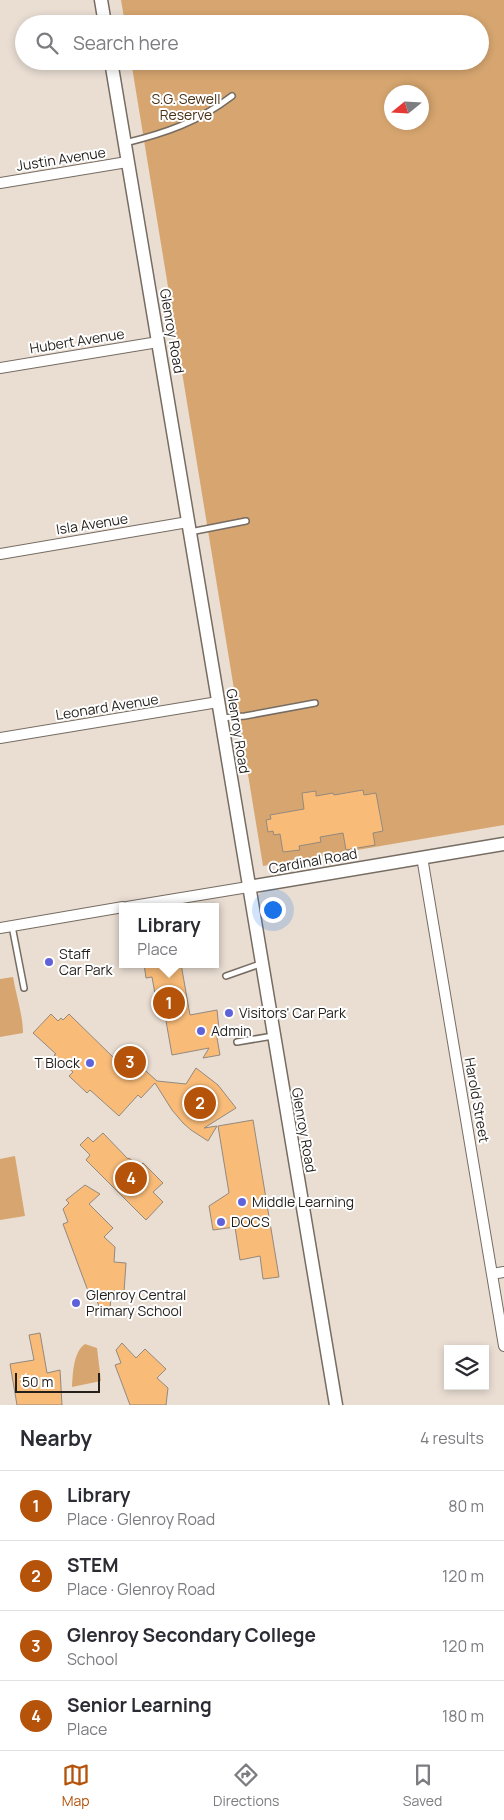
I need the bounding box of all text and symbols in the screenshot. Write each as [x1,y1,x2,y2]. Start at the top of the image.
search box [15,15,489,70]
icon: search [33,29,61,57]
text: Search here [73,30,179,56]
north arrow [384,85,429,130]
park label: S.G. Sewell Reserve [151,89,221,124]
street label: Justin Avenue [15,142,107,175]
street label: Glenroy Road [156,287,189,375]
street label: Hubert Avenue [28,324,126,357]
street label: Isla Avenue [55,508,129,539]
street label: Glenroy Road [222,687,255,775]
street label: Leonard Avenue [54,689,160,724]
street label: Cardinal Road [267,843,359,878]
your location [260,897,286,923]
popup [119,903,219,968]
text: Library [137,912,201,938]
text: Place [137,938,178,960]
place label: Staff Car Park [59,944,114,979]
marker: Staff Car Park [43,956,55,968]
pin: 1 [153,984,185,1022]
place label: Visitors' Car Park [239,1003,347,1022]
marker: Visitors' Car Park [223,1007,235,1019]
place label: Admin [211,1021,252,1040]
marker: Admin [195,1025,207,1037]
pin: 3 [114,1043,146,1081]
place label: T Block [34,1053,81,1072]
street label: Harold Street [461,1056,494,1144]
marker: T Block [84,1057,96,1069]
pin: 2 [184,1084,216,1122]
street label: Glenroy Road [288,1086,321,1174]
pin: 4 [115,1159,147,1197]
place label: Middle Learning [252,1192,354,1211]
marker: Middle Learning [236,1196,248,1208]
place label: DOCS [231,1212,270,1231]
marker: DOCS [215,1216,227,1228]
place label: Glenroy Central Primary School [86,1285,186,1320]
marker: Glenroy Central Primary School [70,1297,82,1309]
map controls [444,1345,489,1390]
button: layers [444,1345,489,1390]
scale bar [15,1370,100,1393]
text: 50 m [22,1372,53,1391]
text: Nearby [20,1424,92,1452]
text: 4 results [420,1427,484,1449]
text: Library [67,1482,130,1508]
text: 1 [32,1495,40,1517]
text: 80 m [448,1495,484,1517]
text: Place · Glenroy Road [67,1508,215,1530]
text: STEM [67,1552,118,1578]
text: 2 [31,1565,41,1587]
text: 120 m [442,1565,484,1587]
text: Place · Glenroy Road [67,1578,215,1600]
text: Glenroy Secondary College [67,1622,316,1648]
text: 3 [31,1635,41,1657]
text: 120 m [442,1635,484,1657]
text: School [67,1648,118,1670]
text: Senior Learning [67,1692,212,1718]
text: 4 [31,1705,41,1727]
text: 180 m [442,1705,484,1727]
text: Place [67,1718,107,1740]
tab: Map [62,1761,90,1810]
tab: Directions [213,1761,279,1810]
tab: Saved [403,1761,442,1810]

